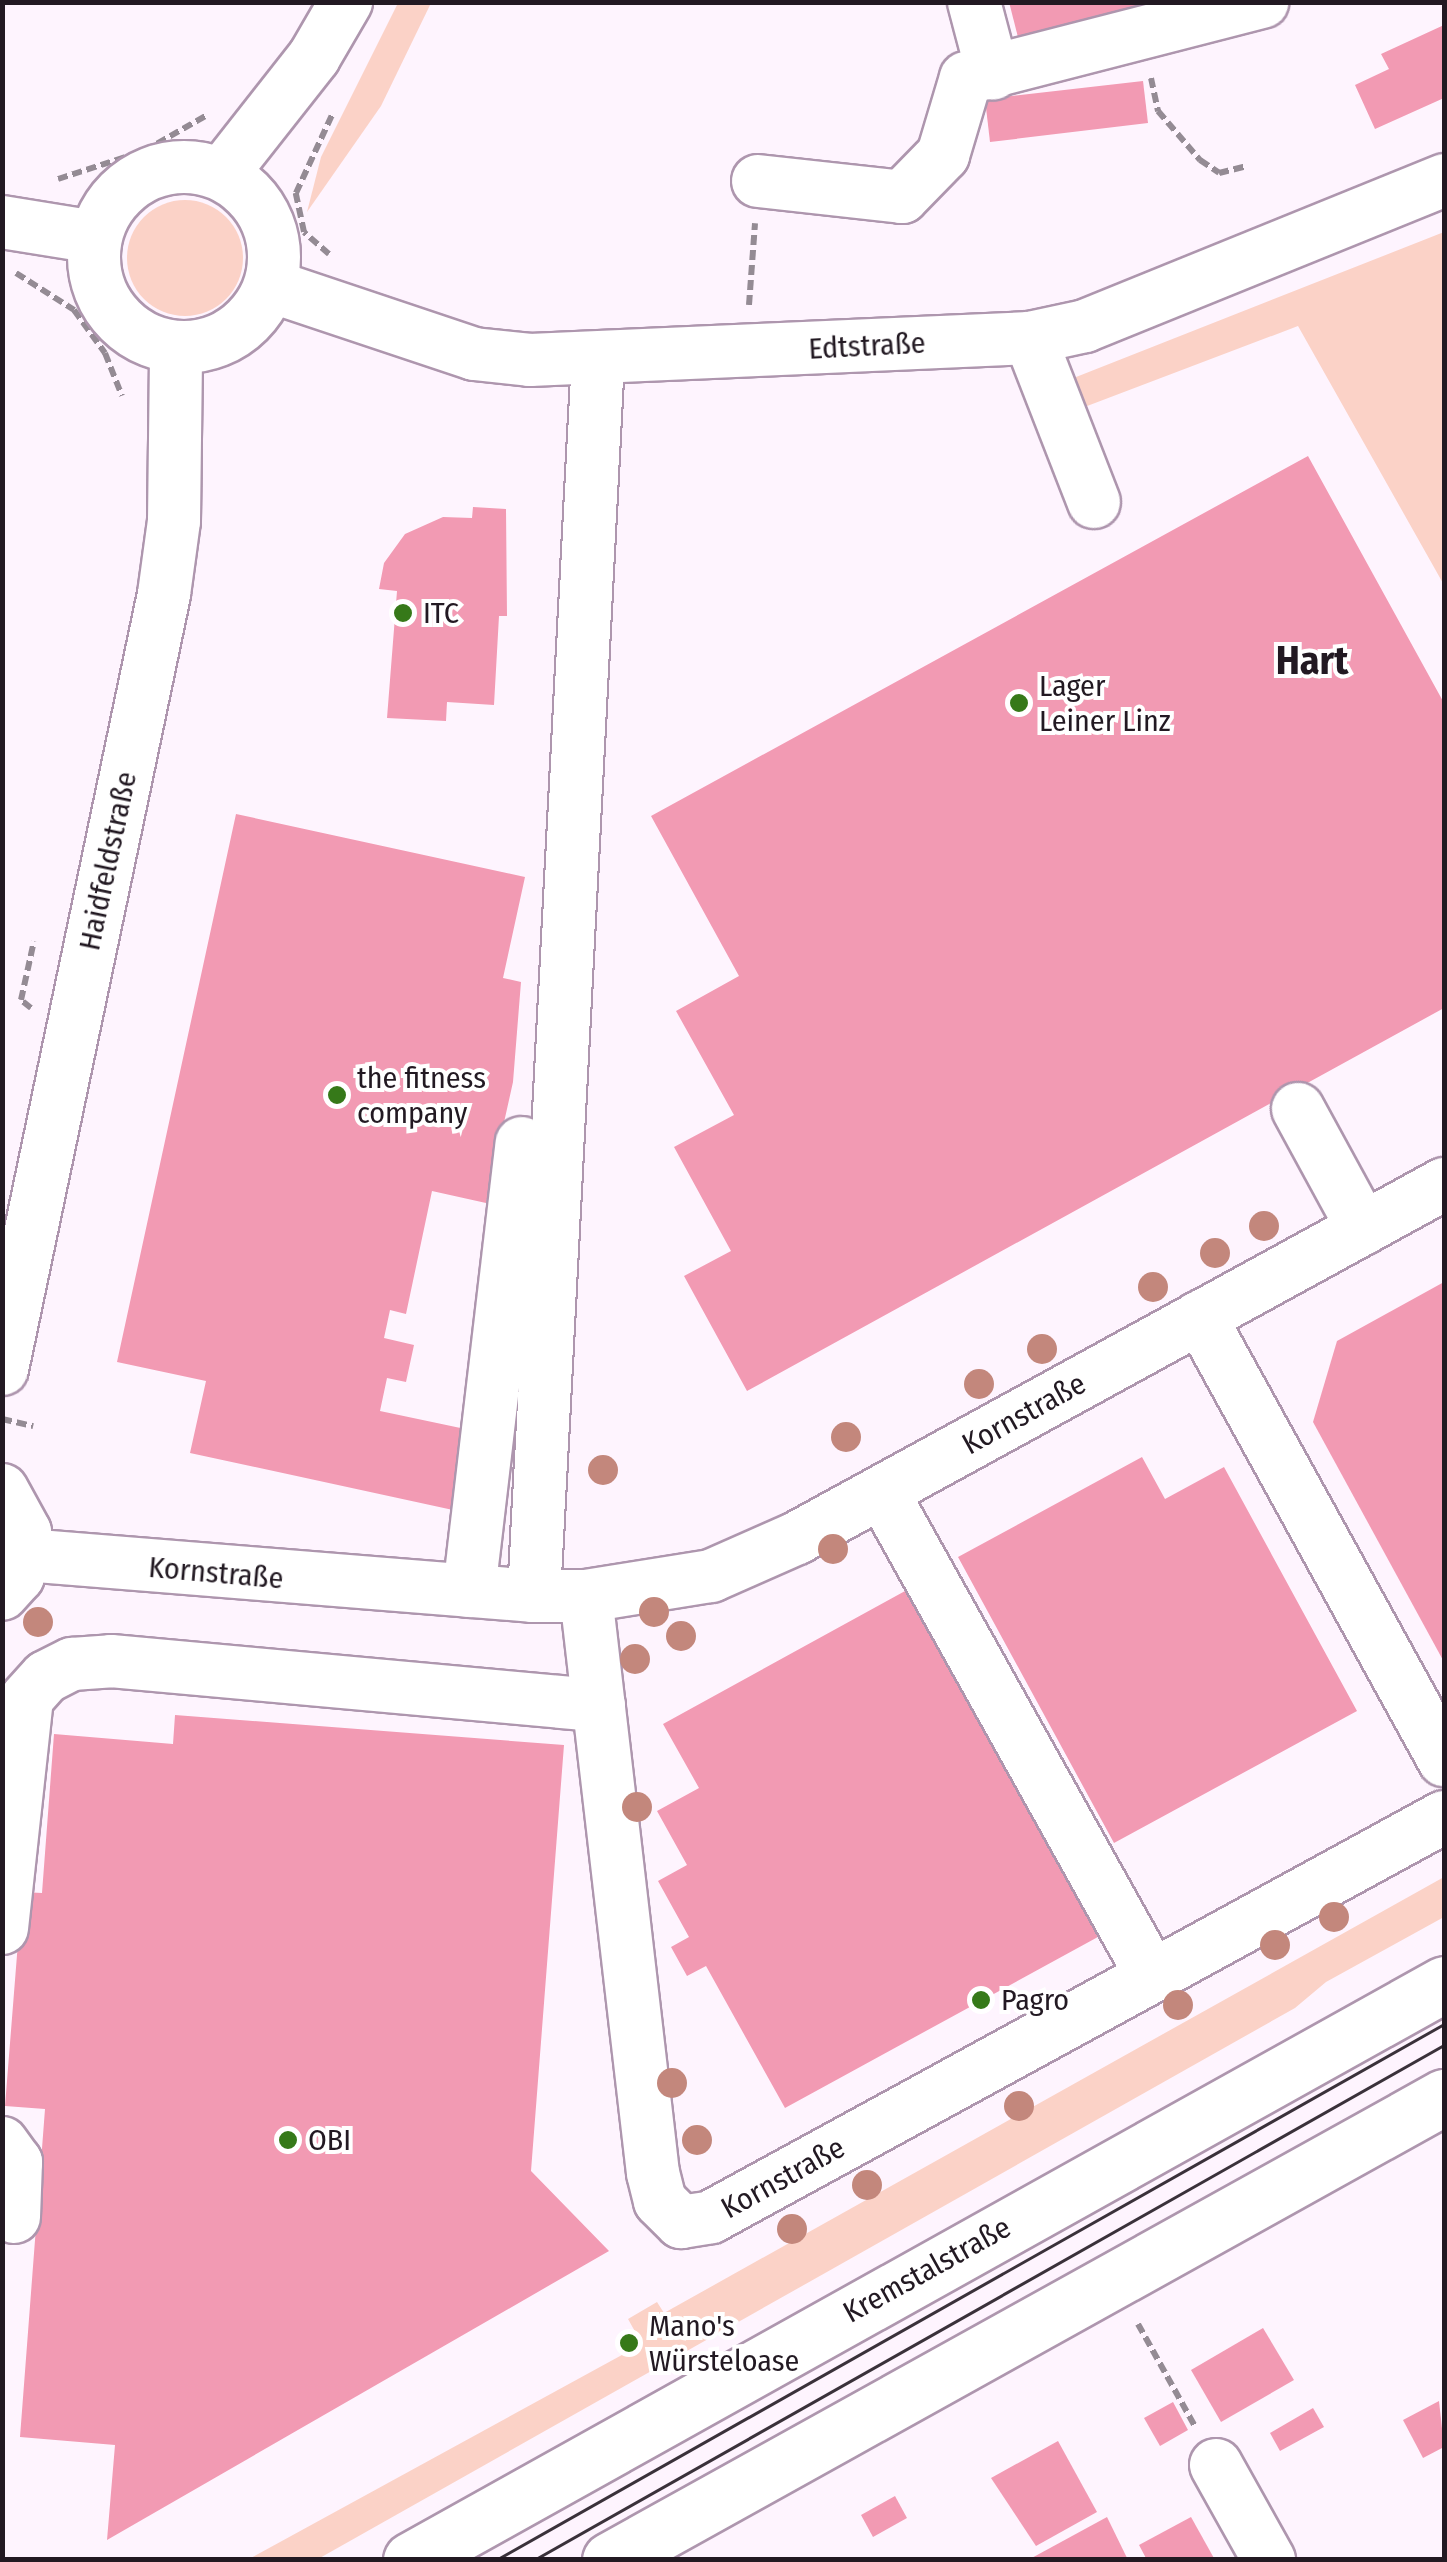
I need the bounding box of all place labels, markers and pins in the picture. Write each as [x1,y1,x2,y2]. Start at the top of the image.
place label: ITC [423,595,459,631]
marker: ITC [392,602,414,624]
place label: Lager Leiner Linz [1039,668,1171,738]
marker: Lager Leiner Linz [1008,692,1030,714]
place label: the fitness company [357,1060,486,1130]
marker: the fitness company [326,1084,348,1106]
place label: Pagro [1001,1982,1069,2018]
marker: Pagro [970,1989,992,2011]
place label: OBI [308,2122,351,2158]
marker: OBI [277,2129,299,2151]
place label: Mano's Würsteloase [649,2308,799,2378]
marker: Mano's Würsteloase [618,2332,640,2354]

